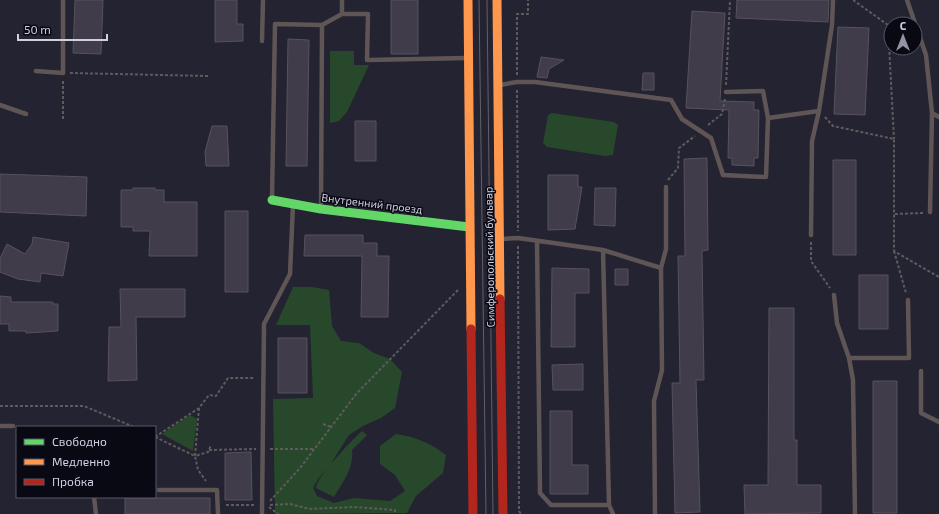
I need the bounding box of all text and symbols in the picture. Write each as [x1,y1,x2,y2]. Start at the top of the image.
scale bar [18,16,107,42]
north arrow [883,16,923,56]
text: С [900,19,907,32]
text: 50 m [24,22,51,36]
street label: Симферопольский бульвар [481,187,498,327]
street label: Внутренний проезд [321,190,424,217]
legend [16,426,156,498]
text: Свободно [52,434,107,448]
text: Медленно [52,454,110,468]
text: Пробка [52,474,94,488]

